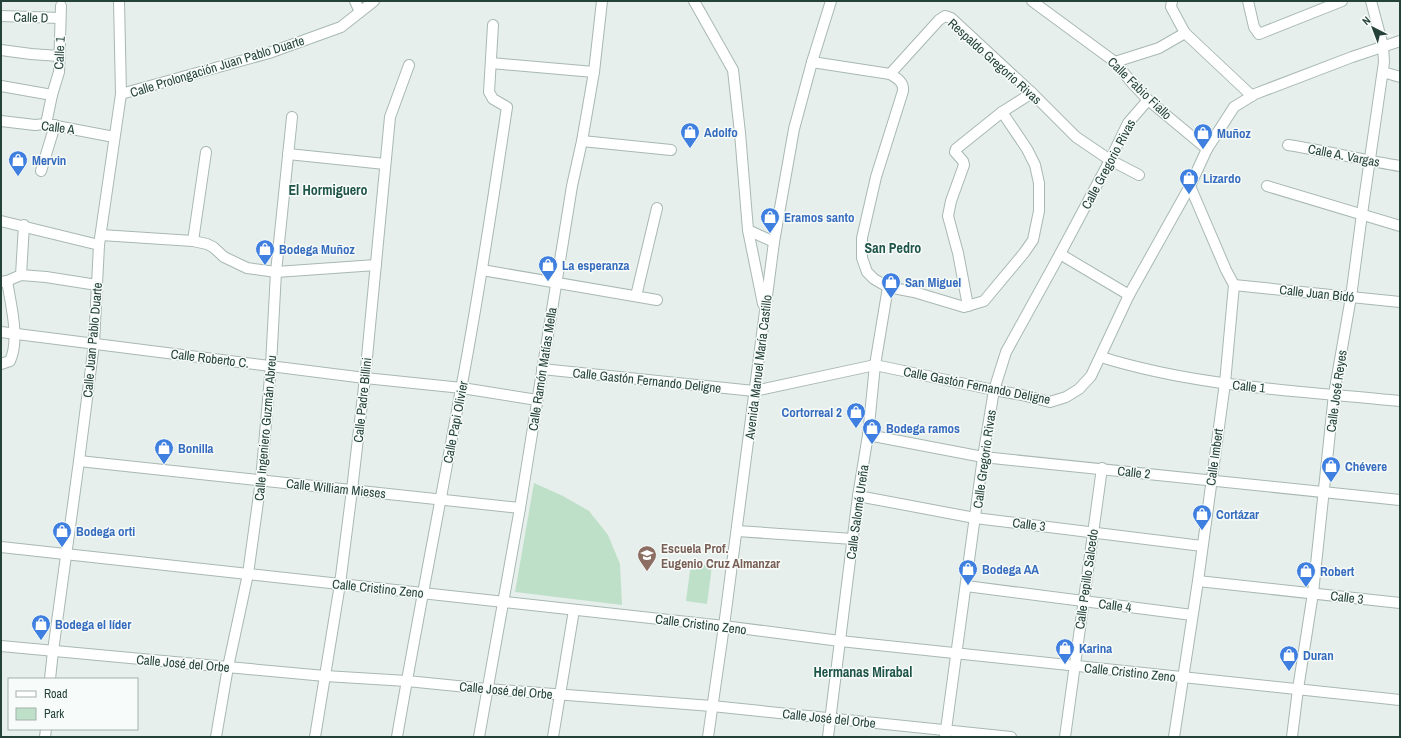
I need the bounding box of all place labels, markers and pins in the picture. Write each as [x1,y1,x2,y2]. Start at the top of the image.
shop icon: Adolfo [679,121,701,149]
shop icon: Muñoz [1192,122,1214,150]
place label: Adolfo [704,124,738,141]
place label: Muñoz [1217,125,1251,142]
shop icon: Mervin [7,149,29,177]
place label: Mervin [32,152,66,169]
shop icon: Lizardo [1178,167,1200,195]
place label: Lizardo [1203,170,1241,187]
shop icon: Eramos santo [759,206,781,234]
place label: Eramos santo [784,209,855,226]
shop icon: Bodega Muñoz [254,238,276,266]
place label: Bodega Muñoz [279,241,355,258]
shop icon: La esperanza [537,254,559,282]
place label: La esperanza [562,257,630,274]
shop icon: San Miguel [880,271,902,299]
place label: San Miguel [905,274,961,291]
shop icon: Cortorreal 2 [845,401,867,429]
place label: Cortorreal 2 [782,404,842,421]
shop icon: Bodega ramos [861,417,883,445]
place label: Bodega ramos [886,420,960,437]
shop icon: Bonilla [153,437,175,465]
place label: Bonilla [178,440,214,457]
shop icon: Chévere [1320,455,1342,483]
place label: Chévere [1345,458,1387,475]
shop icon: Cortázar [1191,503,1213,531]
place label: Cortázar [1216,506,1260,523]
shop icon: Bodega orti [51,520,73,548]
place label: Bodega orti [76,523,135,540]
place label: Escuela Prof. Eugenio Cruz Almanzar [661,540,781,572]
school or university icon: Escuela Prof. Eugenio Cruz Almanzar [636,544,658,572]
shop icon: Bodega AA [957,558,979,586]
shop icon: Robert [1295,560,1317,588]
place label: Bodega AA [982,561,1039,578]
place label: Robert [1320,563,1355,580]
shop icon: Bodega el líder [30,613,52,641]
place label: Bodega el líder [55,616,132,633]
shop icon: Karina [1054,637,1076,665]
place label: Karina [1079,640,1112,657]
shop icon: Duran [1278,644,1300,672]
place label: Duran [1303,647,1334,664]

